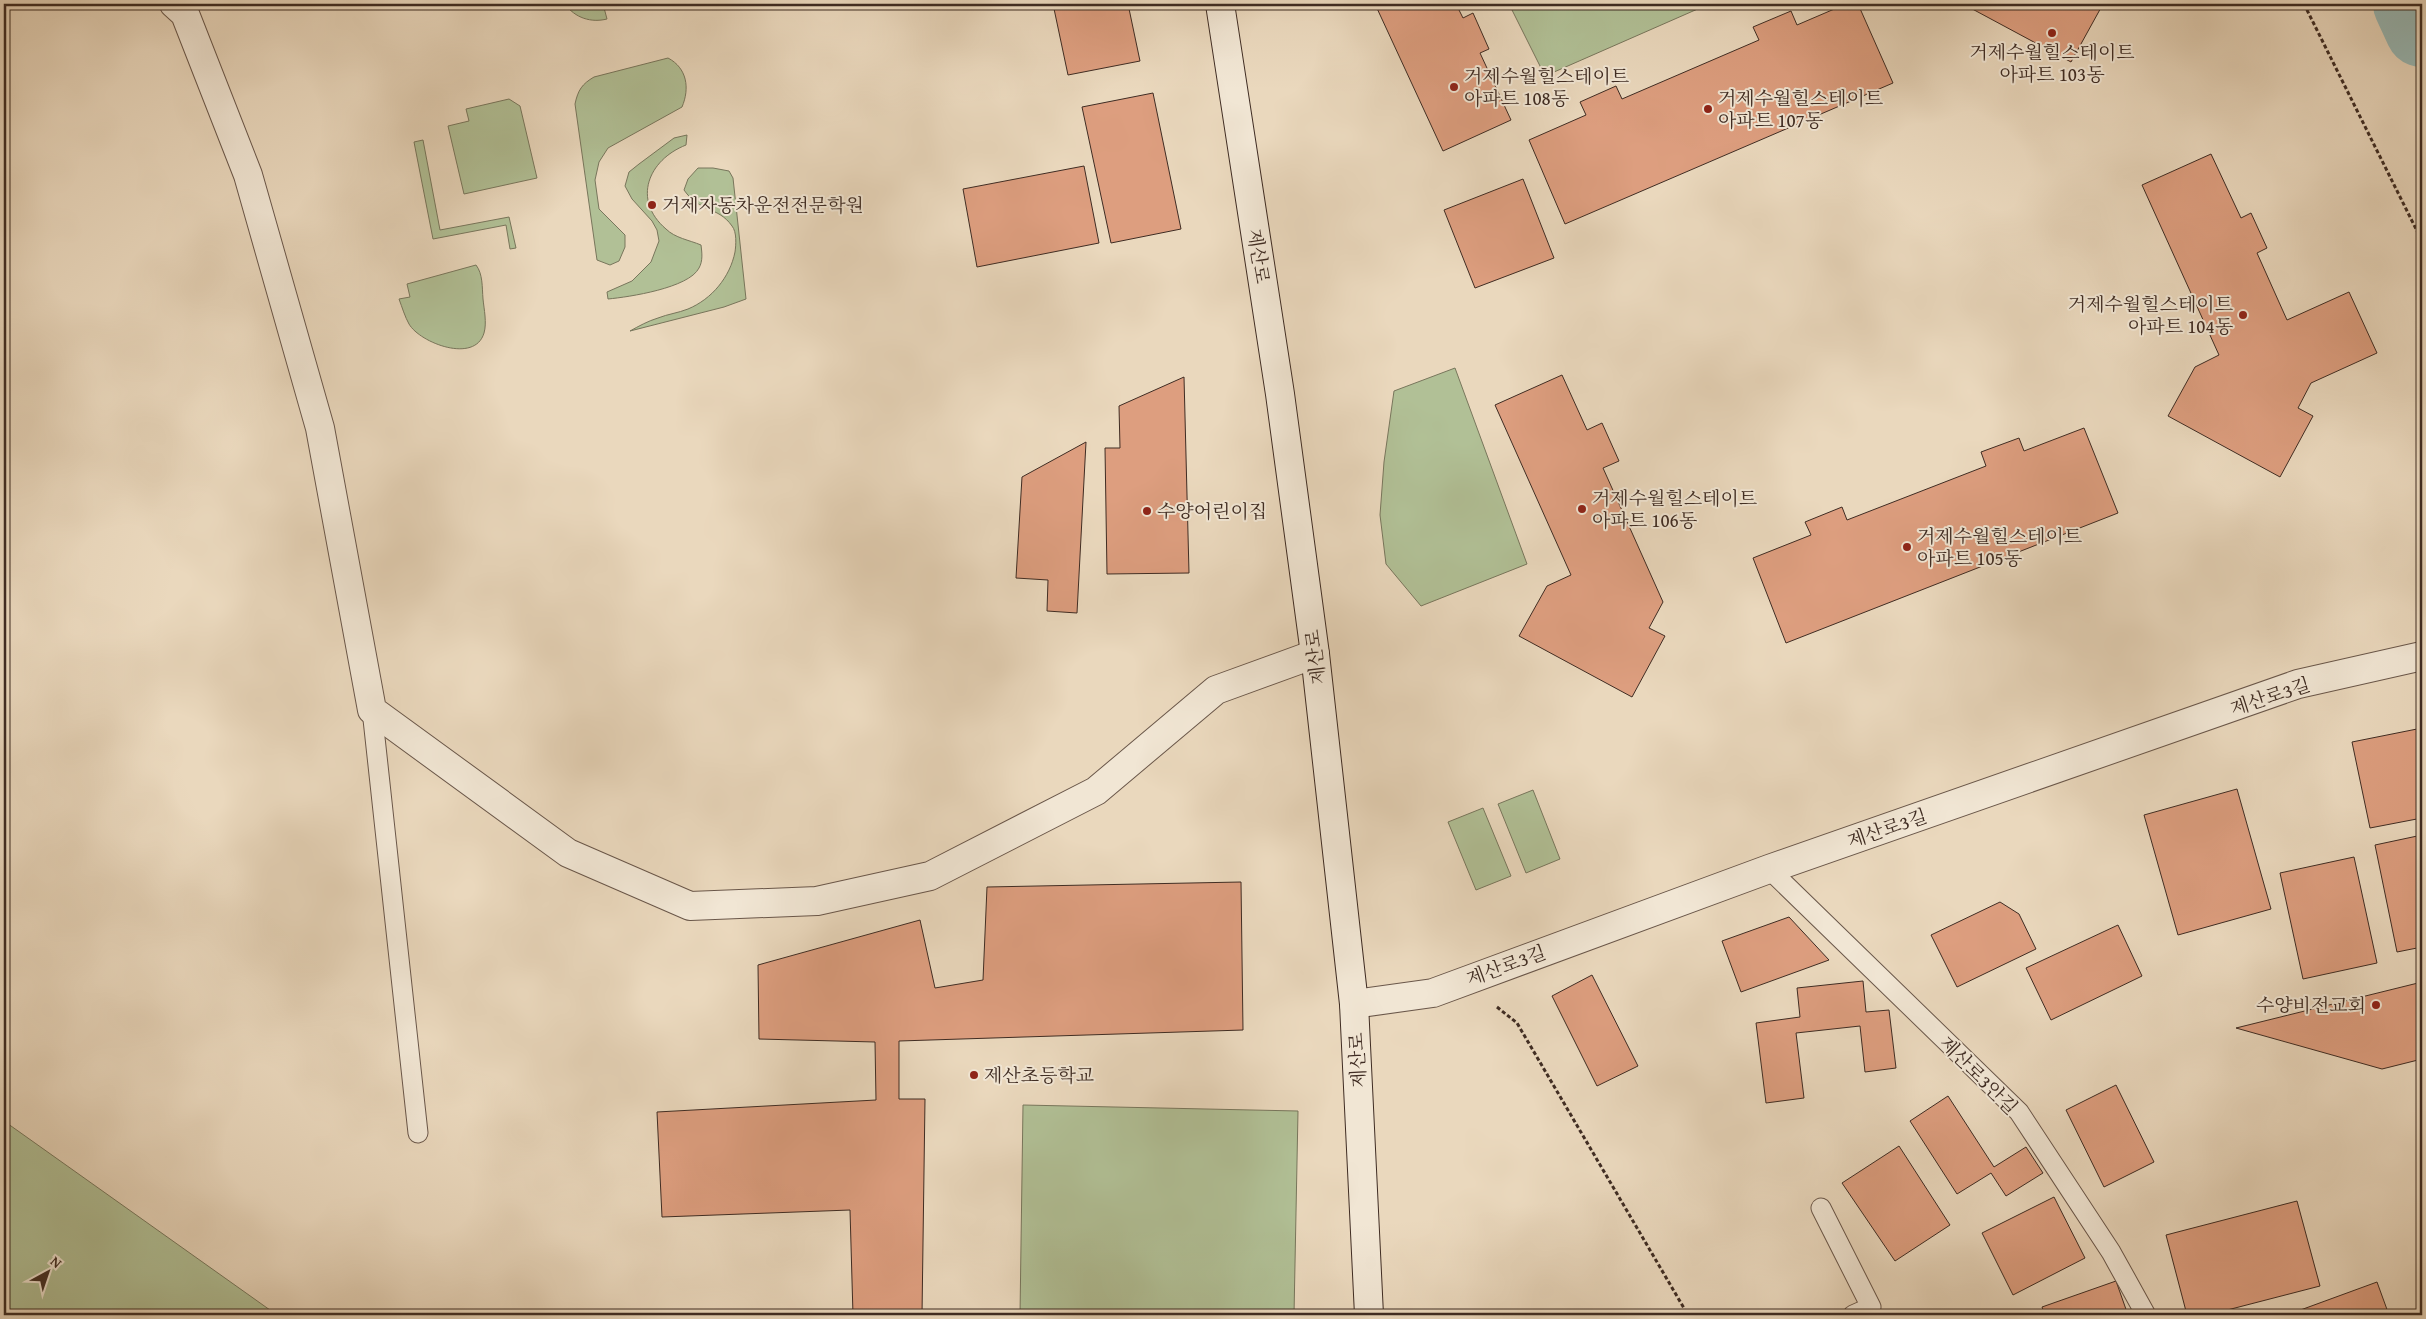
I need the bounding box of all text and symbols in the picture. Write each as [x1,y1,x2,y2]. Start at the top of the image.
marker: 거제수월힐스테이트 아파트 103동 [2046,27,2058,39]
place label: 거제수월힐스테이트 아파트 103동 [1969,38,2135,88]
place label: 거제수월힐스테이트 아파트 108동 [1464,62,1629,112]
marker: 거제수월힐스테이트 아파트 108동 [1448,81,1460,93]
place label: 거제수월힐스테이트 아파트 107동 [1718,84,1883,134]
marker: 거제수월힐스테이트 아파트 107동 [1702,103,1714,115]
place label: 거제자동차운전전문학원 [662,191,864,219]
marker: 거제자동차운전전문학원 [646,199,658,211]
street label: 제산로 [1241,227,1277,285]
place label: 거제수월힐스테이트 아파트 104동 [2068,290,2234,340]
marker: 거제수월힐스테이트 아파트 104동 [2237,309,2249,321]
place label: 거제수월힐스테이트 아파트 106동 [1592,484,1757,534]
place label: 수양어린이집 [1157,497,1267,525]
marker: 거제수월힐스테이트 아파트 106동 [1576,503,1588,515]
marker: 수양어린이집 [1141,505,1153,517]
place label: 거제수월힐스테이트 아파트 105동 [1917,522,2082,572]
marker: 거제수월힐스테이트 아파트 105동 [1901,541,1913,553]
street label: 제산로 [1298,628,1332,686]
street label: 제산로3길 [2226,670,2314,722]
street label: 제산로3길 [1843,801,1931,855]
street label: 제산로3길 [1462,938,1550,992]
place label: 수양비전교회 [2256,991,2366,1019]
marker: 수양비전교회 [2370,999,2382,1011]
street label: 제산로3안길 [1933,1029,2025,1121]
street label: 제산로 [1342,1032,1372,1088]
place label: 제산초등학교 [984,1061,1094,1089]
marker: 제산초등학교 [968,1069,980,1081]
north arrow [22,1246,72,1296]
text: N [46,1251,67,1273]

